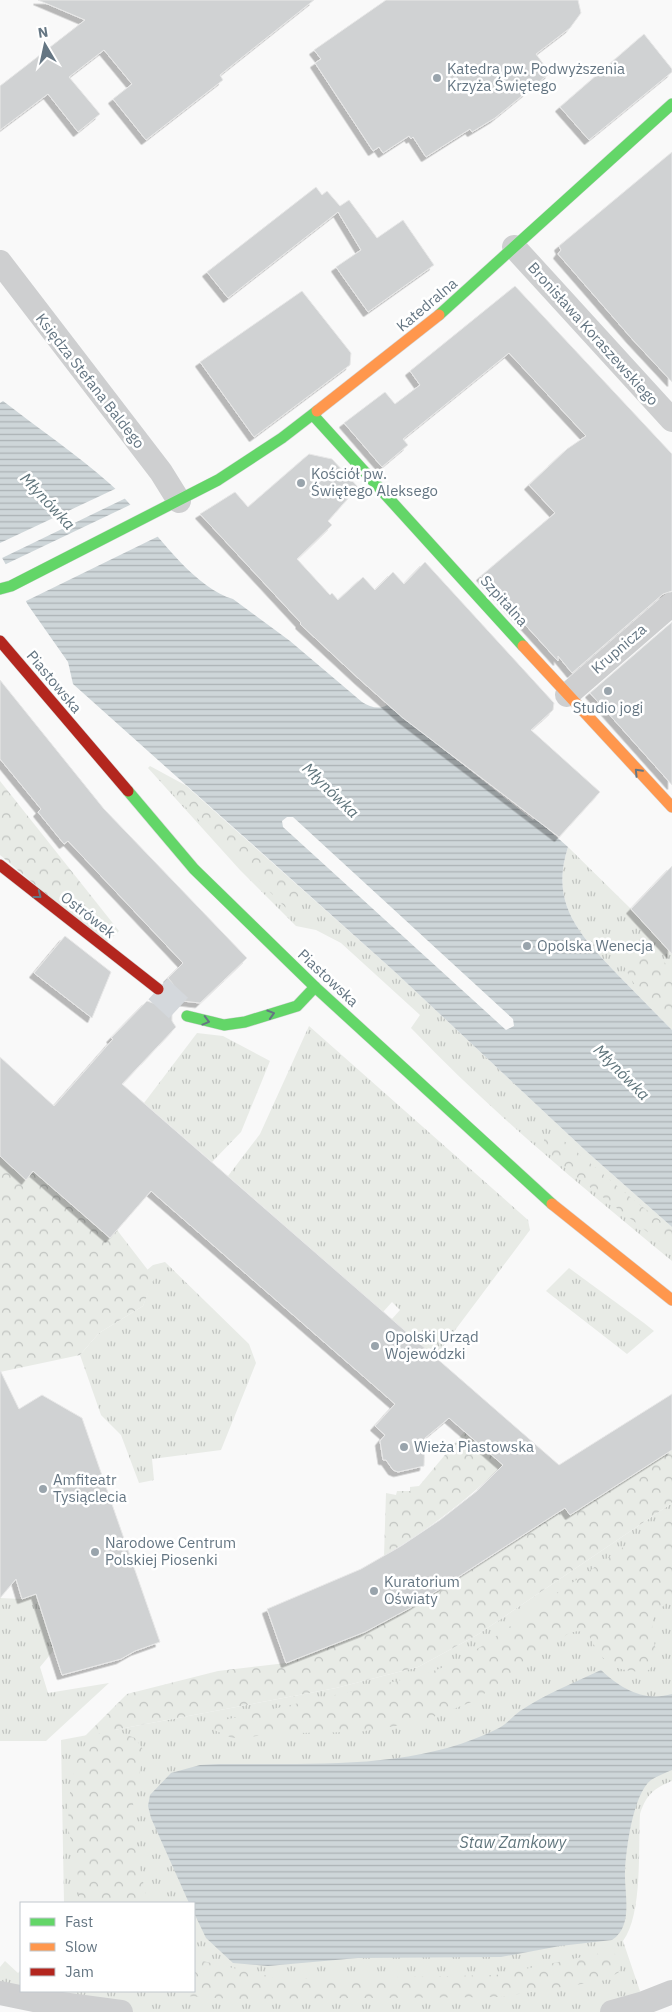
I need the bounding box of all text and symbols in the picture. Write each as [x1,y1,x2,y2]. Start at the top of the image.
north arrow [20,20,70,70]
text: N [37,22,49,42]
place label: Katedra pw. Podwyższenia Krzyża Świętego [447,59,625,95]
marker: Katedra pw. Podwyższenia Krzyża Świętego [431,72,443,84]
street label: Bronisława Koraszewskiego [524,258,663,409]
street label: Katedralna [392,274,461,336]
street label: Księdza Stefana Baldego [32,309,149,452]
place label: Kościół pw. Świętego Aleksego [311,464,438,500]
water label: Młynówka [16,468,80,534]
marker: Kościół pw. Świętego Aleksego [295,477,307,489]
street label: Szpitalna [477,571,532,630]
street label: Krupnicza [587,620,650,678]
street label: Piastowska [23,646,86,717]
marker: Studio jogi [602,685,614,697]
place label: Studio jogi [573,698,643,717]
water label: Młynówka [298,758,364,822]
one-way arrow [635,769,644,778]
street label: Ostrówek [57,887,120,942]
one-way arrow [33,890,42,899]
place label: Opolska Wenecja [537,936,653,955]
marker: Opolska Wenecja [521,940,533,952]
street label: Piastowska [294,945,363,1011]
one-way arrow [267,1009,275,1019]
one-way arrow [201,1015,209,1025]
water label: Młynówka [590,1040,654,1104]
place label: Opolski Urząd Wojewódzki [385,1327,479,1363]
marker: Opolski Urząd Wojewódzki [369,1340,381,1352]
place label: Wieża Piastowska [414,1437,534,1456]
marker: Wieża Piastowska [398,1441,410,1453]
place label: Amfiteatr Tysiąclecia [53,1470,127,1506]
marker: Amfiteatr Tysiąclecia [37,1483,49,1495]
place label: Narodowe Centrum Polskiej Piosenki [105,1533,236,1569]
marker: Narodowe Centrum Polskiej Piosenki [89,1546,101,1558]
place label: Kuratorium Oświaty [384,1572,460,1608]
marker: Kuratorium Oświaty [368,1585,380,1597]
water label: Staw Zamkowy [460,1832,568,1852]
legend [20,1902,195,1992]
text: Fast [65,1912,93,1931]
text: Slow [65,1937,98,1956]
text: Jam [65,1962,94,1981]

